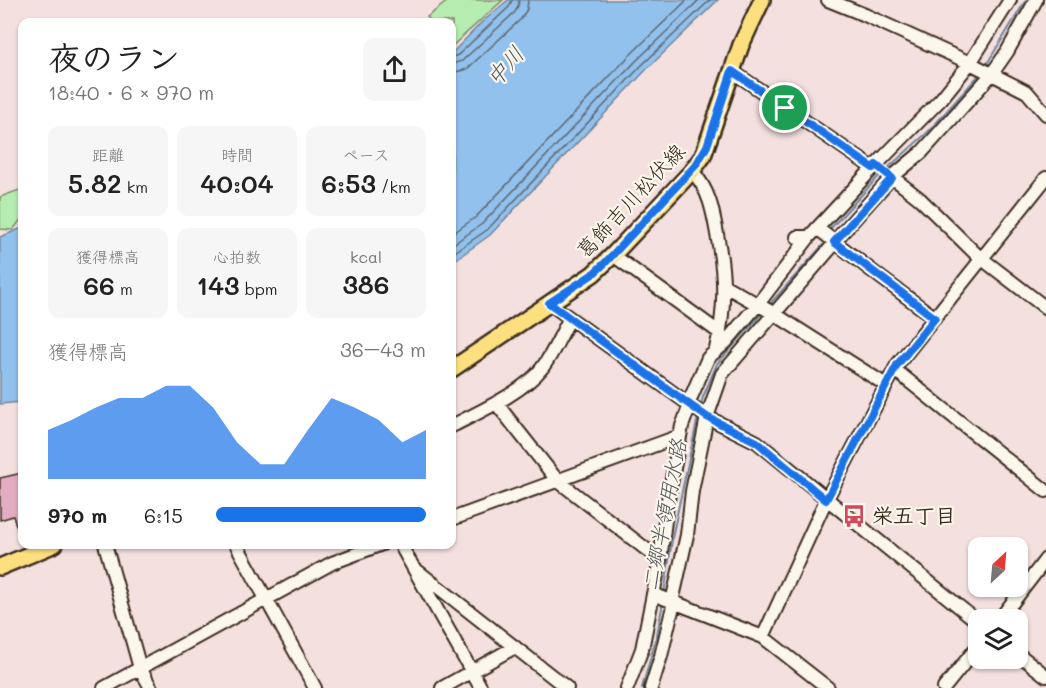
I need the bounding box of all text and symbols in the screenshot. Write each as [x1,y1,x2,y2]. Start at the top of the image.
text: 夜のラン [48,35,180,78]
button: share [363,38,426,101]
water label: 中川 [479,40,530,92]
text: 18:40 · 6 × 970 m [48,79,214,105]
pin [759,82,810,133]
icon: arrive [768,91,801,124]
street label: 葛飾吉川松伏線 [570,137,690,263]
text: 距離 [92,144,124,165]
text: 時間 [221,144,253,165]
text: ペース [342,144,390,165]
text: 5.82 [68,166,122,200]
text: 40:04 [200,166,274,200]
text: 6:53 [321,166,376,200]
text: km [122,176,148,197]
text: /km [376,176,411,197]
text: 獲得標高 [76,246,140,267]
text: 心拍数 [213,246,261,267]
text: kcal [350,246,382,267]
text: 386 [342,267,390,301]
text: 66 [83,268,115,302]
text: 143 [196,268,240,302]
text: m [115,278,133,299]
text: bpm [240,278,278,299]
text: 36–43 m [340,336,426,362]
text: 獲得標高 [48,338,128,364]
water label: 二郷半領用水路 [635,435,693,593]
place label: 栄五丁目 [872,501,956,528]
text: 970 m [48,502,107,528]
text: 6:15 [144,502,183,528]
bus stop icon: 栄五丁目 [841,503,867,529]
north arrow [968,537,1028,597]
map controls [968,537,1028,669]
button: layers [968,609,1028,669]

